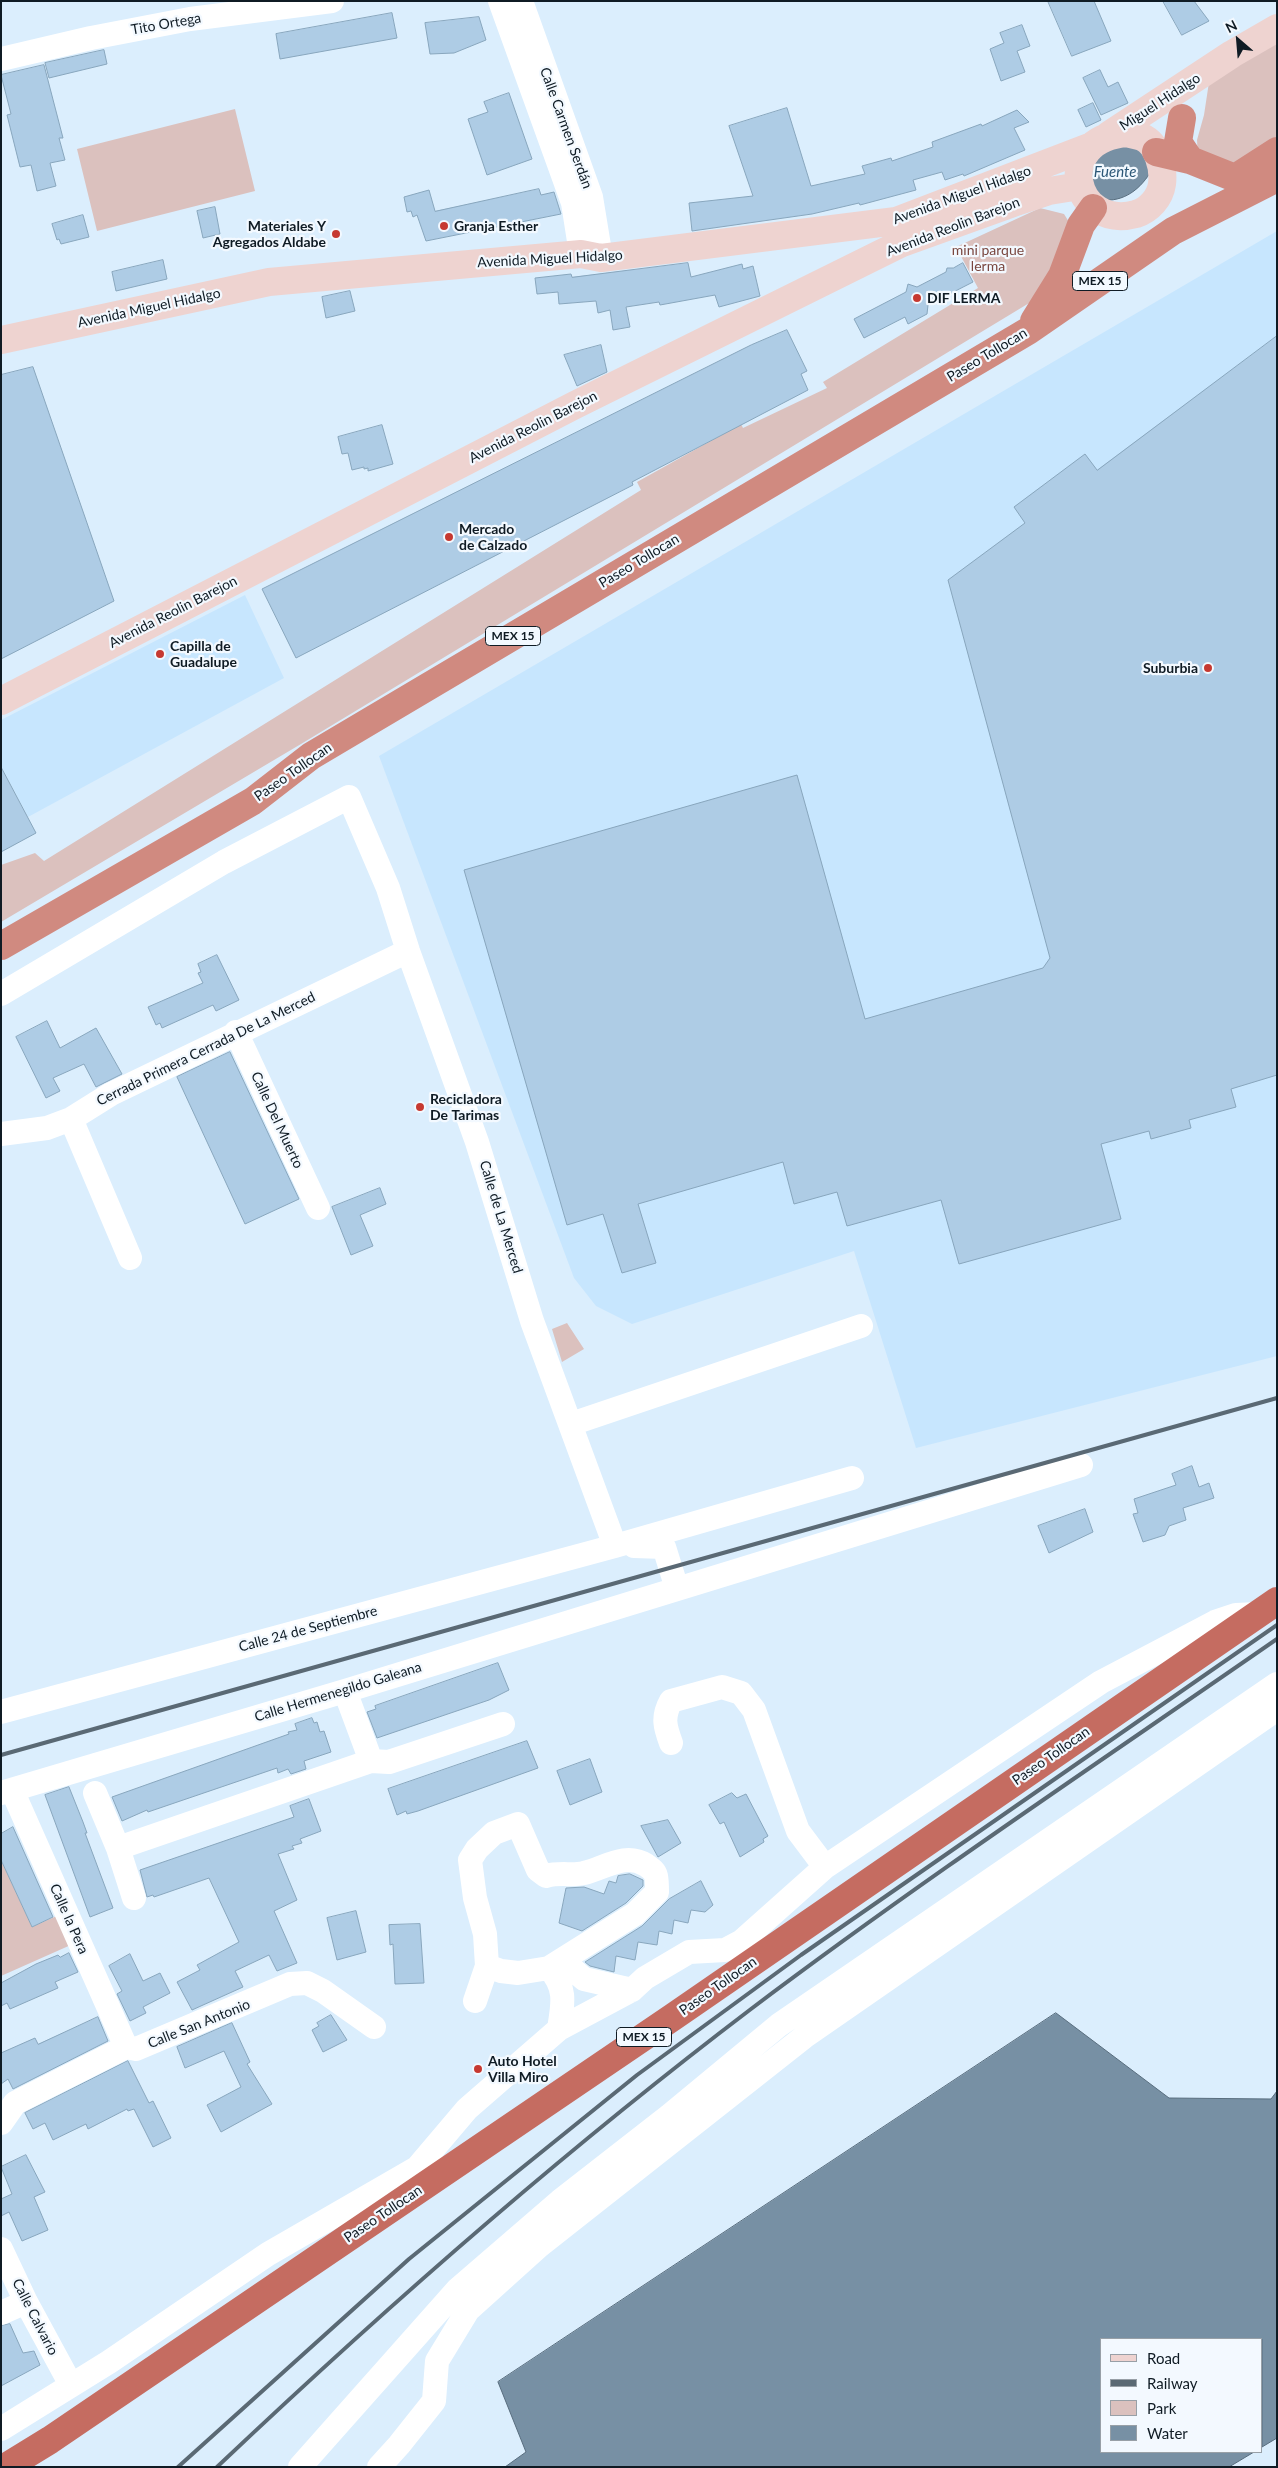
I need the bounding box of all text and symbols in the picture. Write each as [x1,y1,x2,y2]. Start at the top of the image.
street label: Tito Ortega [130,10,202,38]
north arrow [1213,15,1263,65]
text: N [1222,16,1240,36]
street label: Calle Carmen Serdán [536,65,596,191]
street label: Miguel Hidalgo [1117,70,1203,134]
street label: Avenida Miguel Hidalgo [891,162,1033,228]
water label: Fuente [1094,163,1136,181]
street label: Avenida Reolin Barejon [884,194,1022,260]
place label: Materiales Y Agregados Aldabe [213,218,326,250]
place label: Granja Esther [454,218,538,234]
marker: Granja Esther [438,220,450,232]
marker: Materiales Y Agregados Aldabe [330,228,342,240]
park label: mini parque lerma [952,242,1024,274]
street label: Avenida Miguel Hidalgo [477,247,623,271]
road number: MEX 15 [1072,272,1128,290]
street label: Avenida Miguel Hidalgo [76,285,222,331]
place label: DIF LERMA [927,290,1000,306]
marker: DIF LERMA [911,292,923,304]
street label: Paseo Tollocan [944,324,1030,386]
street label: Avenida Reolin Barejon [466,387,600,467]
place label: Mercado de Calzado [459,521,527,554]
street label: Paseo Tollocan [596,530,682,592]
marker: Mercado de Calzado [443,531,455,543]
street label: Avenida Reolin Barejon [106,572,240,652]
road number: MEX 15 [486,626,540,646]
place label: Capilla de Guadalupe [170,638,237,670]
marker: Capilla de Guadalupe [154,648,166,660]
place label: Suburbia [1143,660,1198,676]
marker: Suburbia [1202,662,1214,674]
street label: Paseo Tollocan [251,739,335,805]
street label: Cerrada Primera Cerrada De La Merced [94,989,318,1109]
street label: Calle Del Muerto [247,1069,307,1171]
place label: Recicladora De Tarimas [430,1091,502,1124]
marker: Recicladora De Tarimas [414,1101,426,1113]
street label: Calle de La Merced [476,1158,526,1276]
street label: Calle 24 de Septiembre [237,1602,379,1656]
street label: Calle Hermenegildo Galeana [252,1659,424,1725]
street label: Paseo Tollocan [1009,1723,1093,1789]
street label: Calle la Pera [46,1881,92,1957]
street label: Paseo Tollocan [676,1953,760,2019]
street label: Calle San Antonio [145,1996,253,2052]
road number: MEX 15 [616,2028,672,2046]
place label: Auto Hotel Villa Miro [488,2053,557,2086]
marker: Auto Hotel Villa Miro [472,2063,484,2075]
street label: Paseo Tollocan [341,2182,425,2246]
street label: Calle Calvario [8,2276,62,2358]
legend [1100,2338,1263,2453]
text: Road [1147,2349,1180,2367]
text: Railway [1147,2374,1198,2392]
text: Park [1147,2399,1176,2417]
text: Water [1147,2424,1188,2442]

